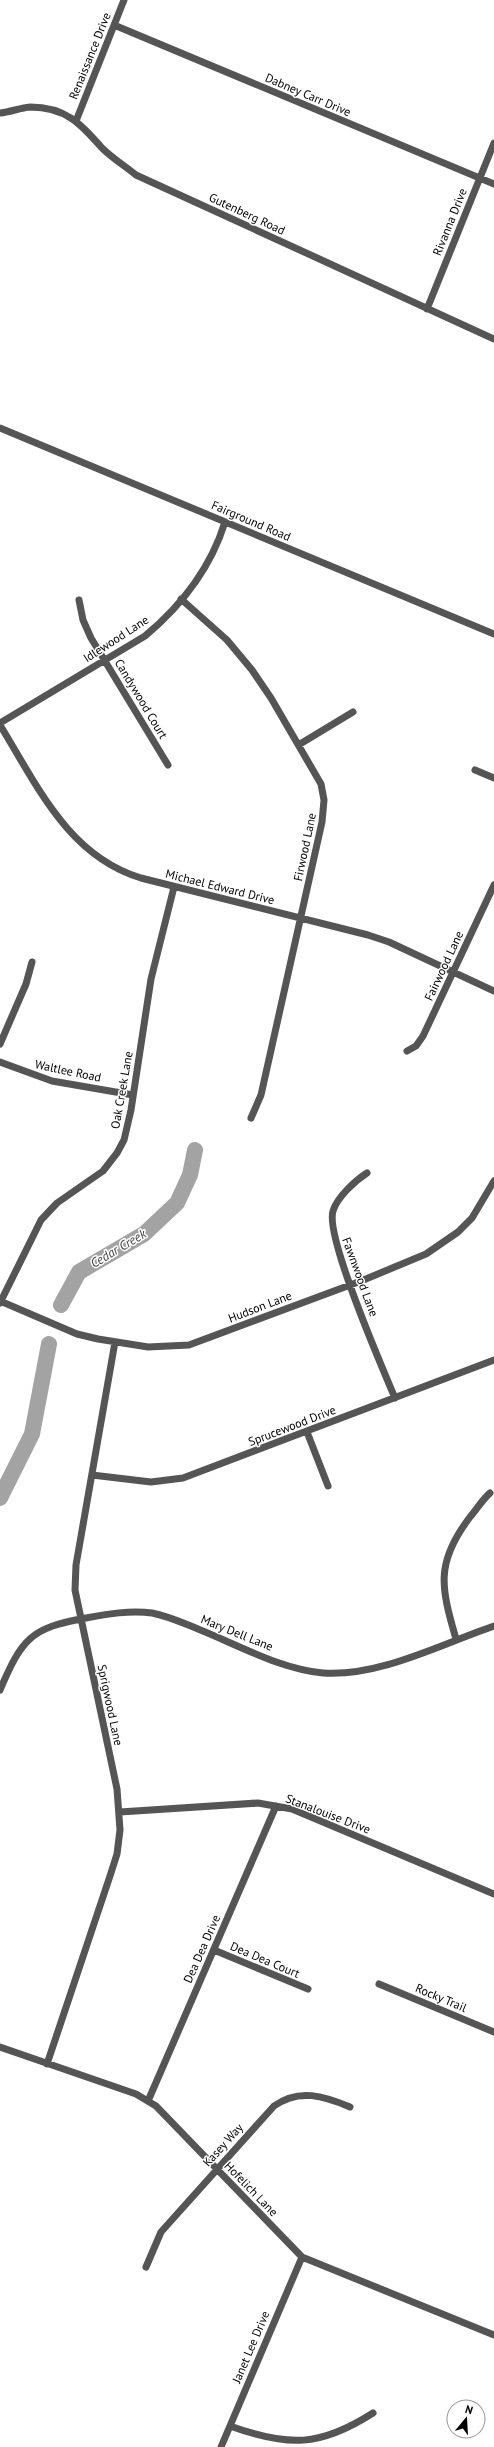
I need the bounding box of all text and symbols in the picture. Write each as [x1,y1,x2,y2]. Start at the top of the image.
street label: Renaissance Drive [65,10,114,101]
street label: Dabney Carr Drive [263,70,353,119]
street label: Rivanna Drive [429,186,470,258]
street label: Gutenberg Road [207,189,288,238]
street label: Fairground Road [209,497,293,544]
street label: Idlewood Lane [80,612,151,665]
street label: Candywood Court [112,656,171,741]
street label: Firwood Lane [290,811,319,882]
street label: Michael Edward Drive [164,866,276,907]
street label: Fairwood Lane [421,929,466,1003]
street label: Oak Creek Lane [107,1050,136,1130]
street label: Waltlee Road [34,1056,103,1085]
water label: Cedar Creek [87,1225,150,1272]
street label: Fawnwood Lane [339,1235,382,1319]
street label: Hudson Lane [226,1288,294,1326]
street label: Sprucewood Drive [246,1402,338,1449]
street label: Mary Dell Lane [199,1611,276,1654]
street label: Sprigwood Lane [95,1663,126,1747]
street label: Stanalouise Drive [284,1790,373,1837]
street label: Dea Dea Drive [180,1912,223,1985]
street label: Dea Dea Court [228,1938,302,1981]
street label: Rocky Trail [413,1980,470,2015]
street label: Kasey Way [199,2120,246,2169]
street label: Hofelich Lane [221,2158,281,2219]
street label: Janet Lee Drive [228,2308,272,2386]
north arrow [446,2399,486,2439]
text: N [463,2402,475,2417]

